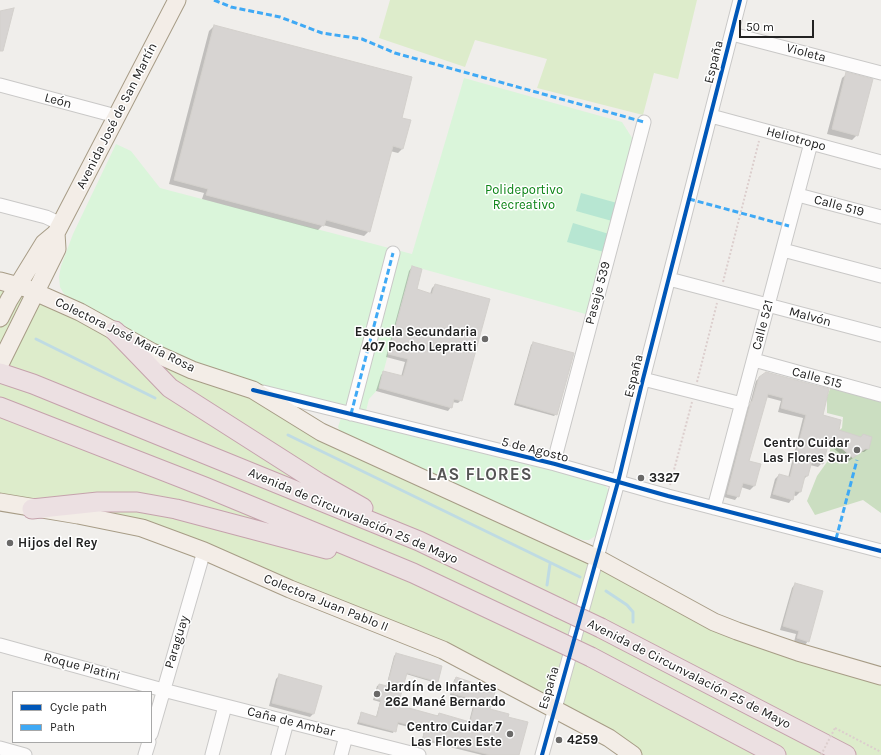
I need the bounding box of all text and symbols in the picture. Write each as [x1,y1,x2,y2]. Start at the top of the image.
scale bar [741,12,816,38]
text: 50 m [746,20,774,34]
street label: España [701,39,727,85]
street label: Avenida José de San Martín [73,40,161,192]
street label: Violeta [784,40,828,66]
street label: León [43,90,73,112]
street label: Heliotropo [764,124,828,154]
park label: Polideportivo Recreativo [485,182,563,213]
street label: Calle 519 [812,192,866,220]
street label: Pasaje 539 [582,260,614,326]
street label: Colectora José María Rosa [52,294,198,376]
street label: Calle 521 [749,298,777,352]
street label: Malvón [787,304,833,330]
place label: Escuela Secundaria 407 Pocho Lepratti [355,324,477,355]
marker: Escuela Secundaria 407 Pocho Lepratti [480,334,490,344]
street label: España [621,353,647,399]
street label: Calle 515 [790,364,844,392]
street label: 5 de Agosto [500,434,570,466]
place label: Centro Cuidar Las Flores Sur [763,435,849,466]
marker: Centro Cuidar Las Flores Sur [852,445,862,455]
street label: Avenida de Circunvalación 25 de Mayo [246,465,460,567]
district label: LAS FLORES [427,465,533,485]
place label: 3327 [649,470,680,486]
marker: 3327 [636,473,646,483]
place label: Hijos del Rey [18,535,97,551]
marker: Hijos del Rey [5,538,15,548]
street label: Colectora Juan Pablo II [261,571,391,635]
street label: Paraguay [162,614,192,670]
street label: Avenida de Circunvalación 25 de Mayo [585,616,793,732]
street label: Roque Platini [42,649,122,685]
street label: España [535,665,563,711]
place label: Jardín de Infantes 262 Mané Bernardo [385,679,506,710]
marker: Jardín de Infantes 262 Mané Bernardo [372,689,382,699]
legend [12,691,152,743]
text: Cycle path [50,700,107,714]
street label: Caña de Ambar [246,704,336,740]
place label: Centro Cuidar 7 Las Flores Este [407,719,502,750]
text: Path [50,720,75,734]
marker: Centro Cuidar 7 Las Flores Este [505,729,515,739]
place label: 4259 [567,732,598,748]
marker: 4259 [554,735,564,745]

